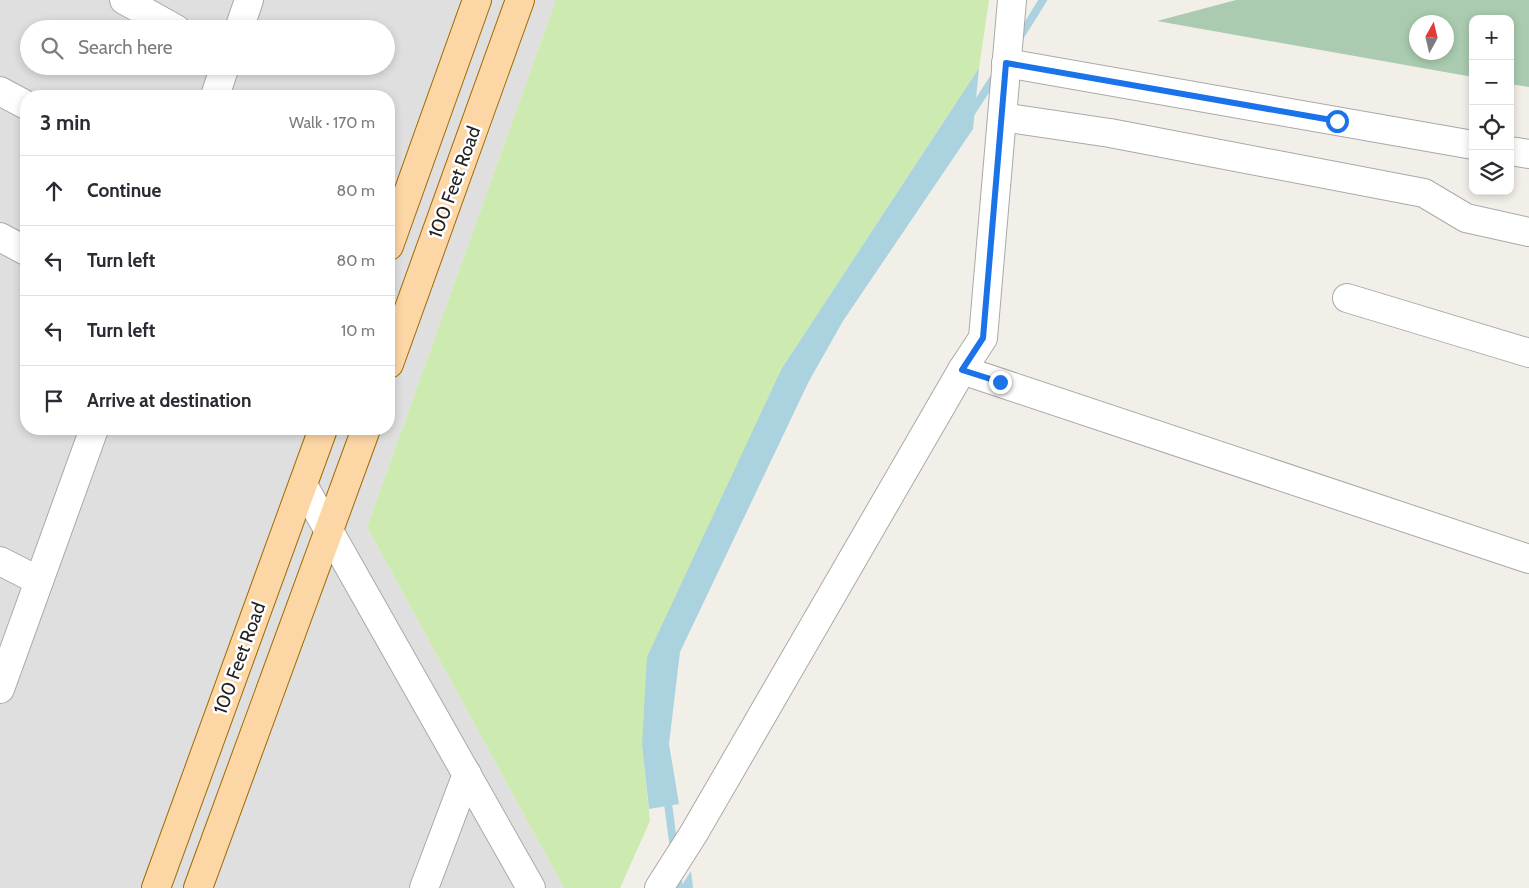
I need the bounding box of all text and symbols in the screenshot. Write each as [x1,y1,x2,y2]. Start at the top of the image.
north arrow [1409,15,1454,60]
map controls [1469,15,1514,195]
button: + [1469,15,1514,60]
search box [20,20,395,75]
icon: search [38,34,66,62]
text: Search here [78,36,172,59]
button: − [1469,60,1514,105]
button: locate [1469,105,1514,150]
text: 3 min [40,110,91,135]
route start [1326,110,1349,133]
text: Walk · 170 m [289,113,375,132]
street label: 100 Feet Road [424,123,485,241]
button: layers [1469,150,1514,195]
icon: ahead [40,177,68,205]
text: Continue [87,179,161,202]
text: 80 m [337,181,375,200]
icon: left [40,247,68,275]
text: Turn left [87,249,155,272]
text: 80 m [337,251,375,270]
icon: left [40,317,68,345]
text: Turn left [87,319,155,342]
text: 10 m [341,321,375,340]
route end [989,371,1012,394]
icon: arrive [40,387,68,415]
text: Arrive at destination [87,389,251,412]
street label: 100 Feet Road [209,599,270,717]

